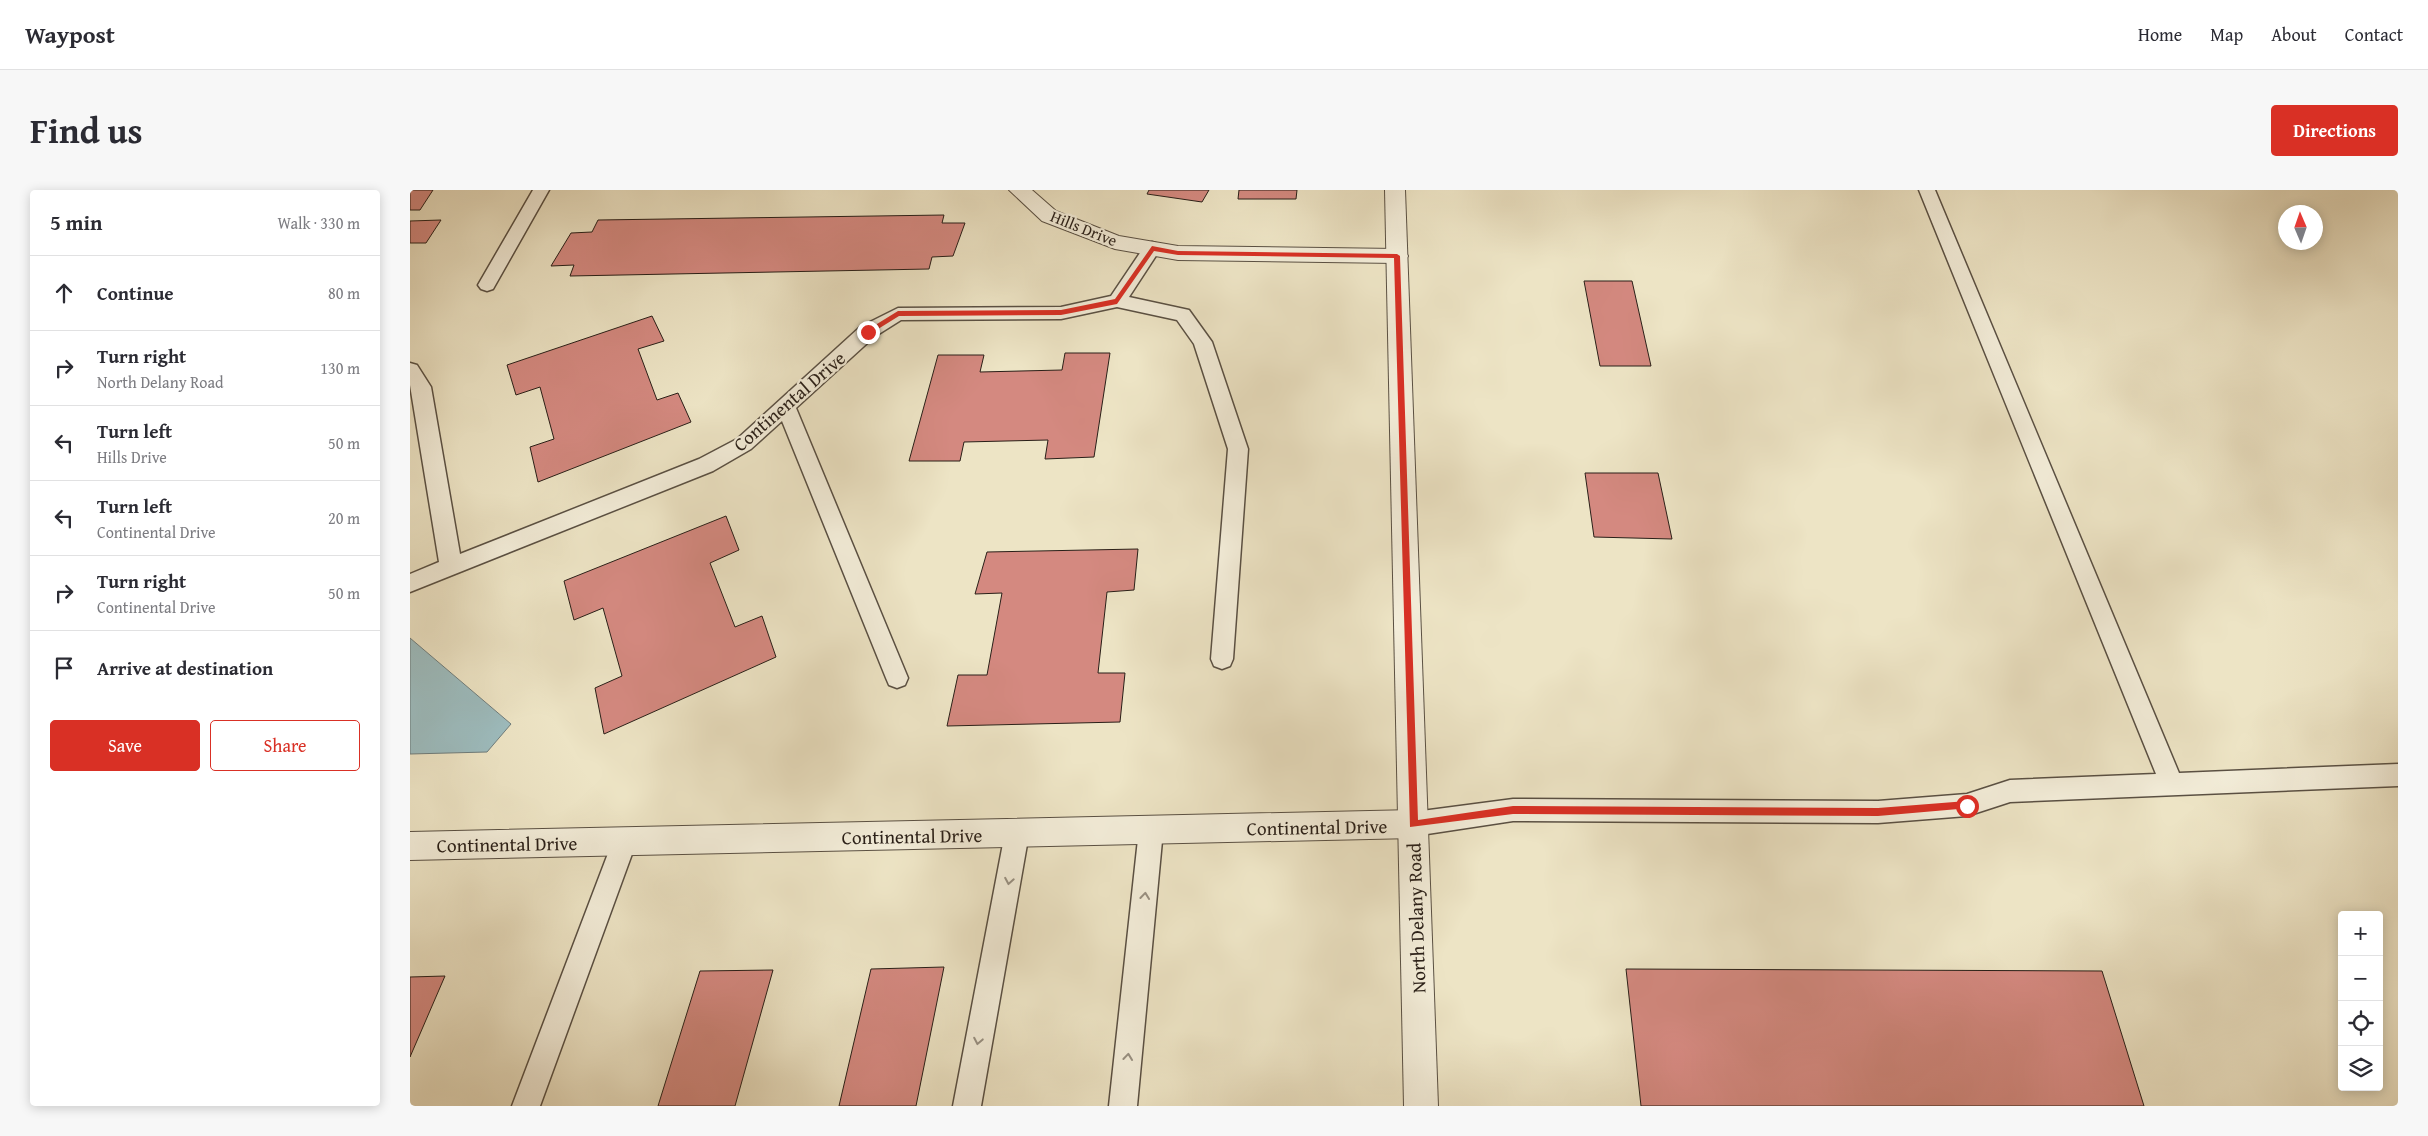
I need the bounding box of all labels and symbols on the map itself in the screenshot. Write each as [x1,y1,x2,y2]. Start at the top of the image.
street label: Hills Drive [1047,204,1121,252]
north arrow [2278,205,2323,250]
route end [857,321,880,344]
street label: Continental Drive [727,344,851,458]
route start [1956,795,1979,818]
street label: Continental Drive [1246,812,1388,842]
street label: Continental Drive [841,821,983,851]
street label: Continental Drive [436,829,578,859]
street label: North Delany Road [1399,842,1433,994]
one-way arrow [1004,877,1014,886]
one-way arrow [1139,892,1150,900]
one-way arrow [973,1036,983,1045]
one-way arrow [1122,1053,1133,1061]

